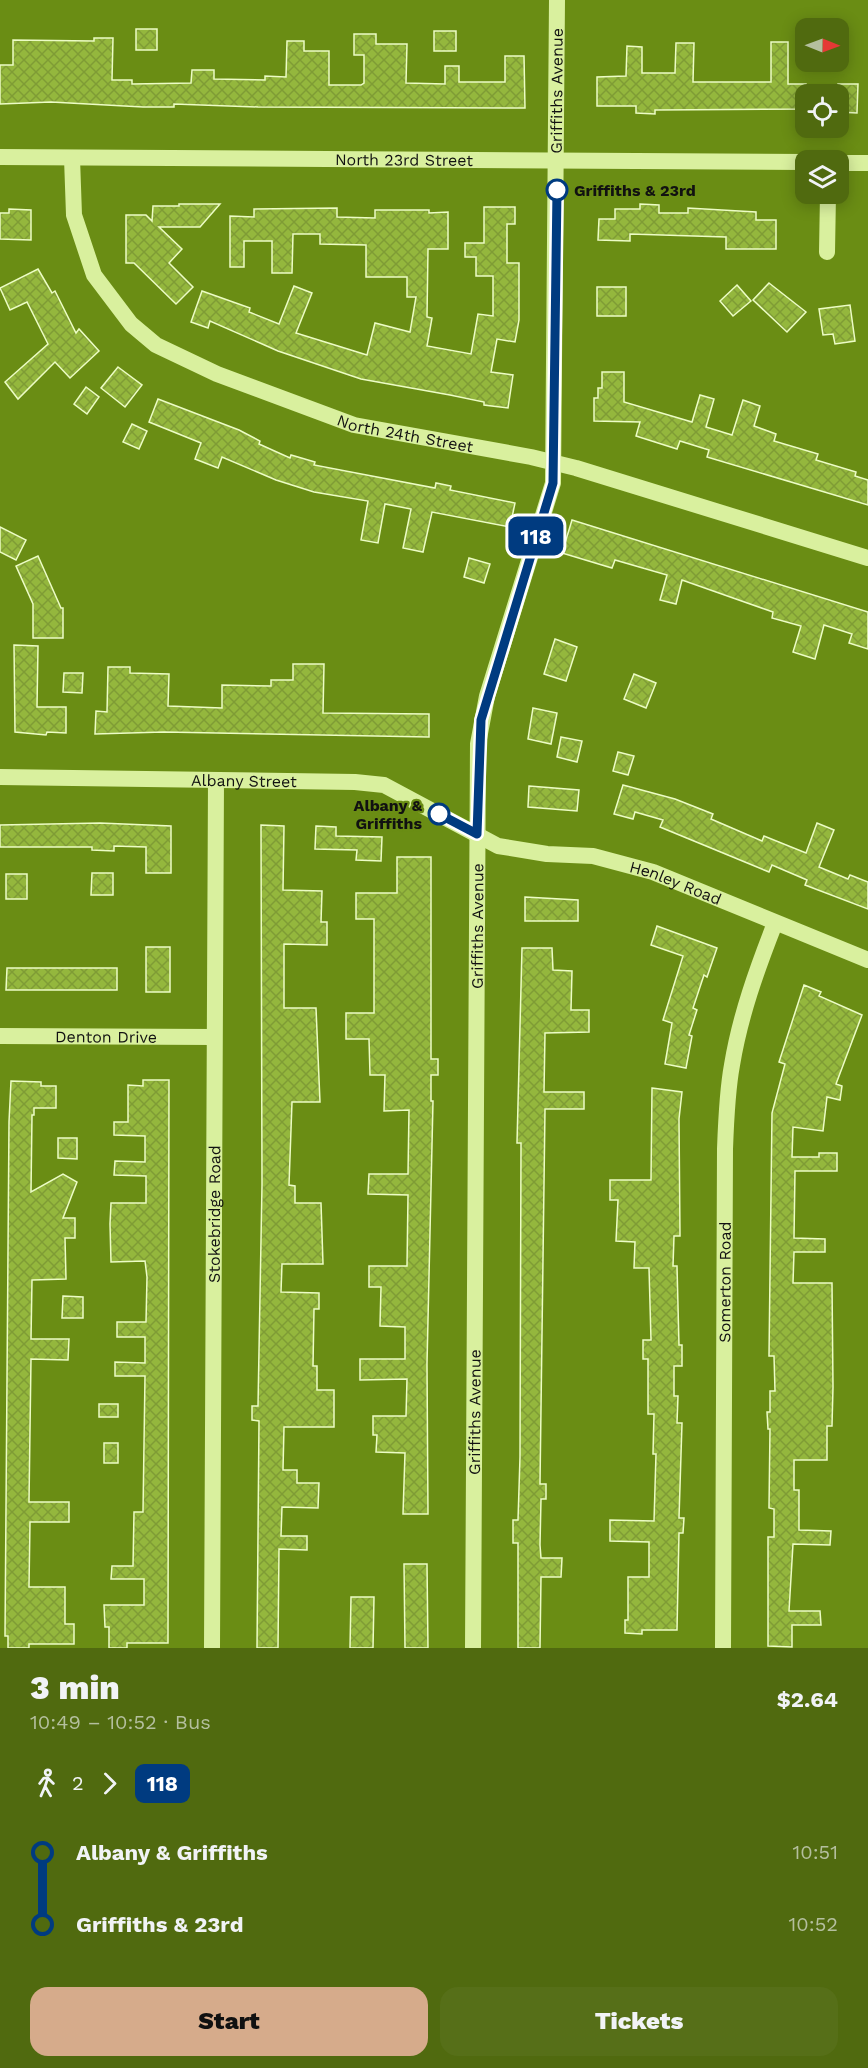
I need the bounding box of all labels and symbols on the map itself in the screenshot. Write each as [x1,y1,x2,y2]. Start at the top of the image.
north arrow [795,18,849,72]
street label: Griffiths Avenue [546,28,566,154]
street label: North 23rd Street [335,150,473,169]
marker: Griffiths & 23rd [546,179,568,201]
place label: Griffiths & 23rd [574,181,696,200]
street label: North 24th Street [335,410,475,456]
line badge: 118 [502,516,570,556]
street label: Albany Street [191,770,297,791]
place label: Albany & Griffiths [354,796,423,833]
marker: Albany & Griffiths [428,803,450,825]
street label: Henley Road [628,857,724,909]
street label: Griffiths Avenue [467,863,487,989]
street label: Denton Drive [55,1027,157,1046]
street label: Stokebridge Road [204,1145,224,1283]
street label: Somerton Road [715,1221,734,1343]
street label: Griffiths Avenue [464,1349,484,1475]

